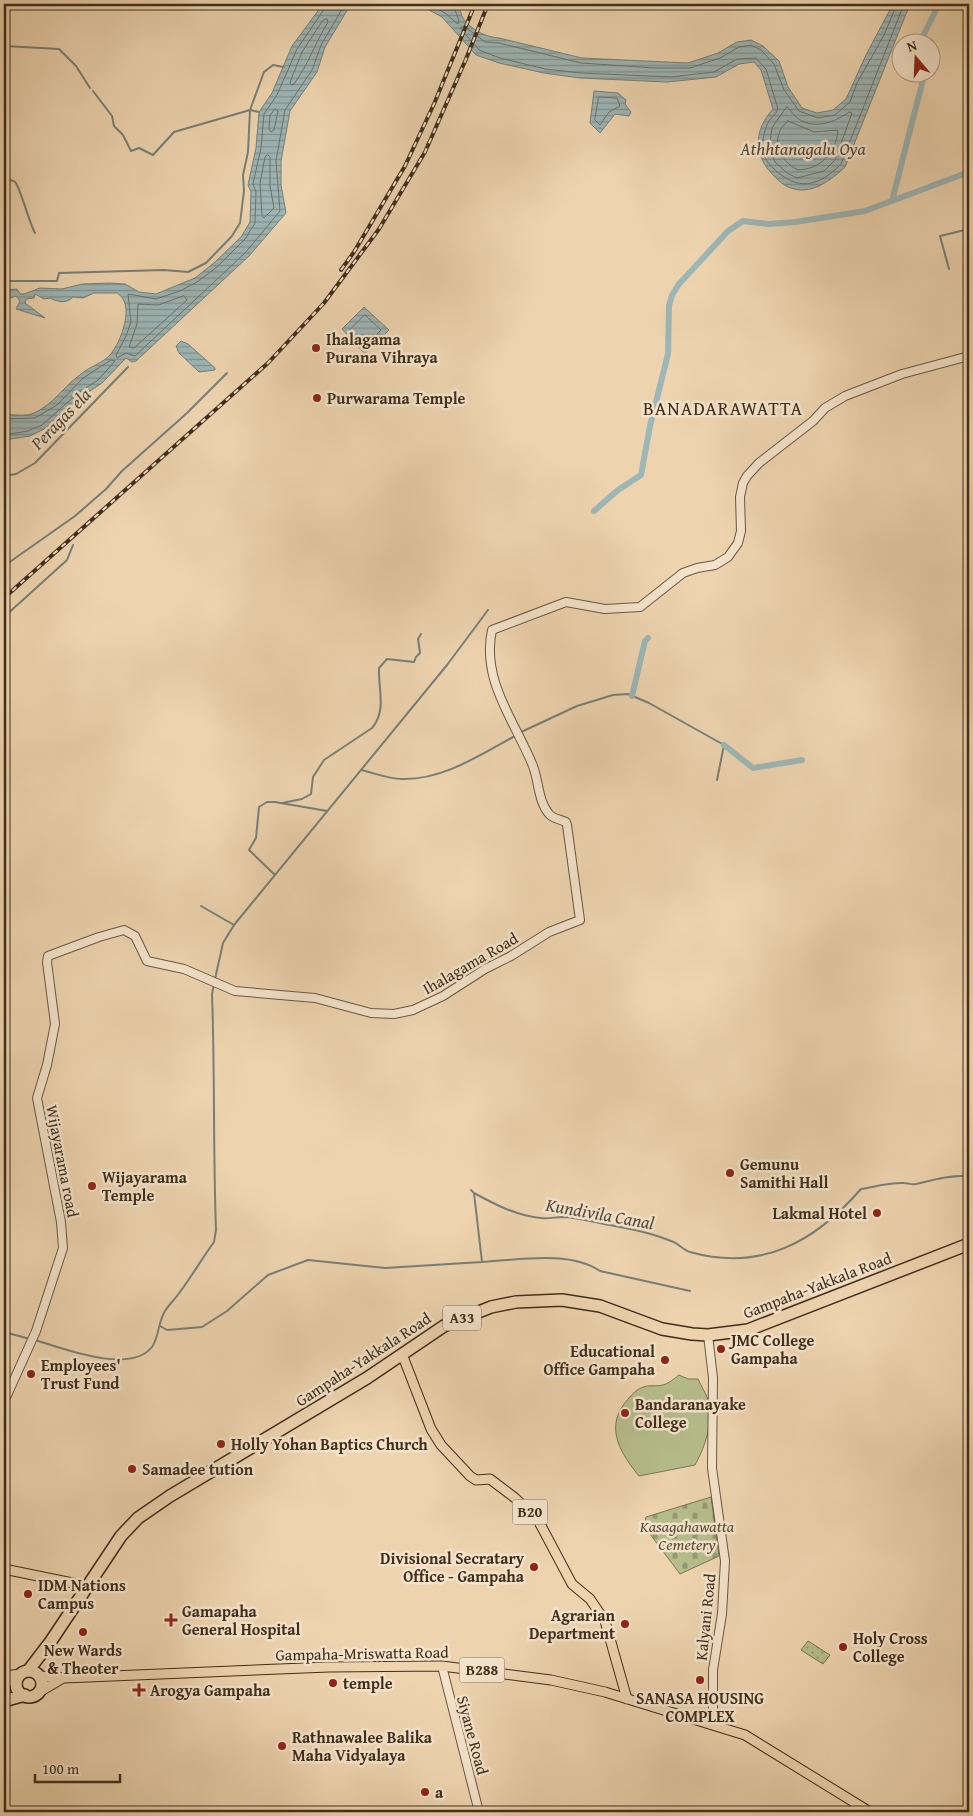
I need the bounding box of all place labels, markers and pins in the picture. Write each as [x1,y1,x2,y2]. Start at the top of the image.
place label: Ihalagama Purana Vihraya [326,327,439,369]
marker: Ihalagama Purana Vihraya [310,342,322,354]
place label: Purwarama Temple [327,386,466,410]
marker: Purwarama Temple [311,392,323,404]
place label: Gemunu Samithi Hall [740,1152,829,1194]
place label: Wijayarama Temple [102,1165,188,1207]
marker: Gemunu Samithi Hall [724,1167,736,1179]
marker: Wijayarama Temple [86,1180,98,1192]
place label: Lakmal Hotel [773,1201,867,1225]
marker: Lakmal Hotel [871,1207,883,1219]
place label: JMC College Gampaha [728,1328,815,1370]
place label: Educational Office Gampaha [543,1339,656,1381]
marker: JMC College Gampaha [715,1343,727,1355]
place label: Employees' Trust Fund [41,1353,121,1395]
marker: Educational Office Gampaha [659,1354,671,1366]
marker: Employees' Trust Fund [25,1368,37,1380]
place label: Bandaranayake College [635,1392,746,1434]
marker: Bandaranayake College [619,1407,631,1419]
place label: Holly Yohan Baptics Church [231,1432,428,1456]
marker: Holly Yohan Baptics Church [215,1438,227,1450]
place label: Samadee tution [142,1457,254,1481]
marker: Samadee tution [126,1463,138,1475]
place label: Divisional Secratary Office - Gampaha [380,1546,525,1588]
marker: Divisional Secratary Office - Gampaha [528,1561,540,1573]
place label: IDM Nations Campus [38,1573,126,1615]
marker: IDM Nations Campus [22,1588,34,1600]
place label: Gamapaha General Hospital [182,1599,301,1641]
place label: Agrarian Department [529,1603,616,1645]
marker: Gamapaha General Hospital [164,1613,178,1627]
marker: Agrarian Department [619,1618,631,1630]
marker: New Wards & Theoter [77,1626,89,1638]
place label: Holy Cross College [853,1626,928,1668]
place label: New Wards & Theoter [44,1638,122,1680]
marker: Holy Cross College [837,1641,849,1653]
place label: temple [343,1671,393,1695]
marker: SANASA HOUSING COMPLEX [694,1674,706,1686]
marker: temple [327,1677,339,1689]
place label: Arogya Gampaha [150,1678,271,1702]
marker: Arogya Gampaha [132,1683,146,1697]
place label: SANASA HOUSING COMPLEX [636,1686,764,1728]
place label: Rathnawalee Balika Maha Vidyalaya [292,1725,433,1767]
marker: Rathnawalee Balika Maha Vidyalaya [276,1740,288,1752]
place label: a [435,1780,444,1804]
marker: a [419,1786,431,1798]

